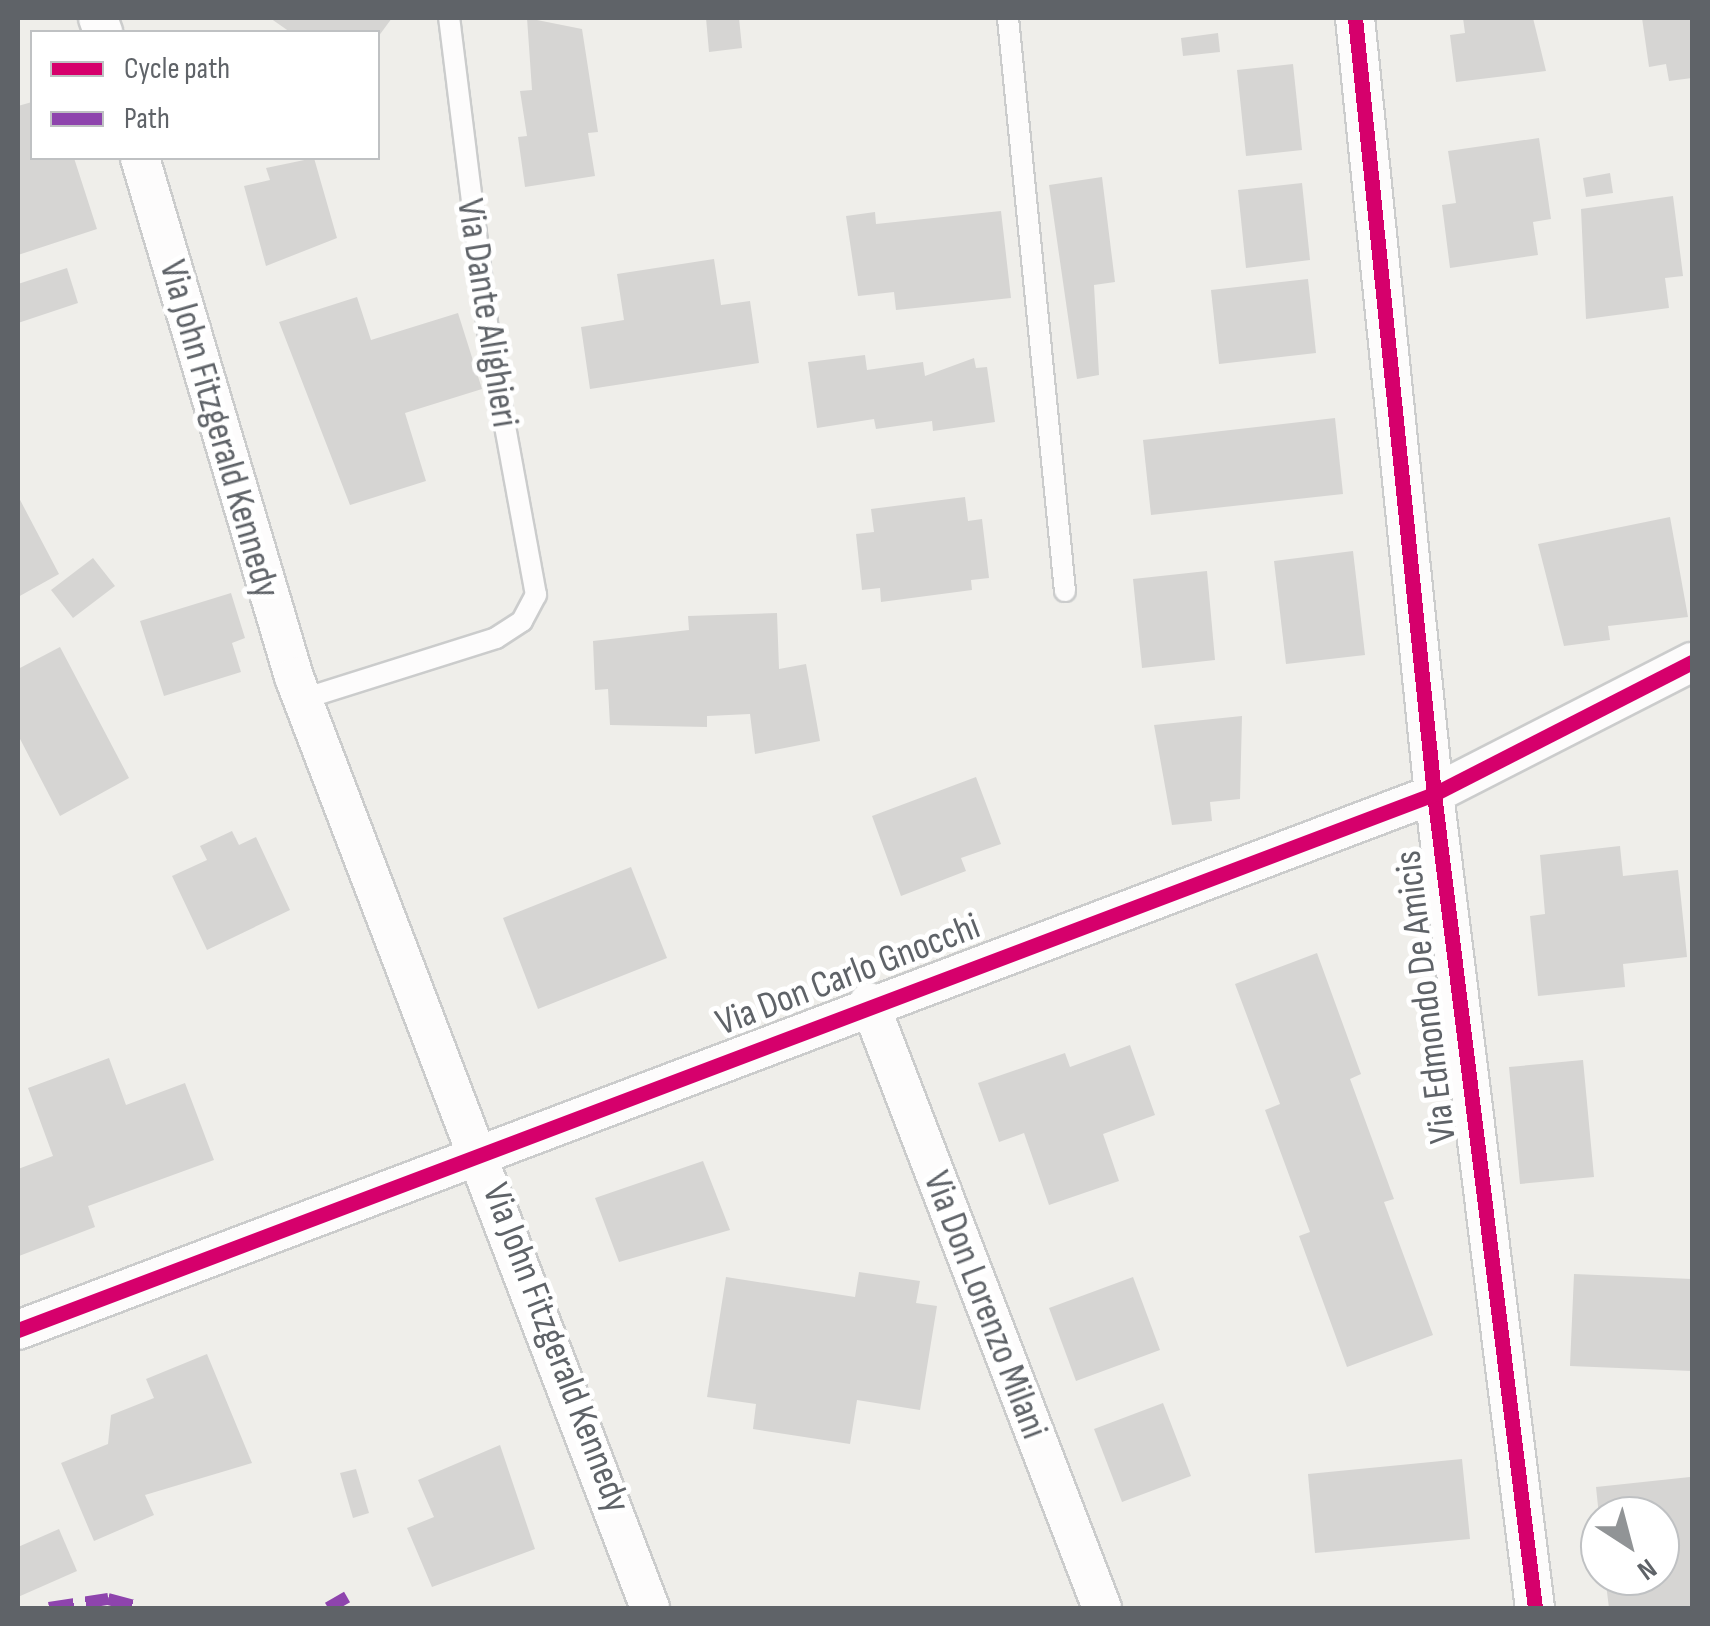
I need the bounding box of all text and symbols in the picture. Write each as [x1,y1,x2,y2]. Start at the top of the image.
legend [30,30,380,160]
text: Cycle path [124,51,230,87]
text: Path [124,101,170,137]
street label: Via Dante Alighieri [446,196,528,430]
street label: Via John Fitzgerald Kennedy [149,255,289,603]
street label: Via Edmondo De Amicis [1385,848,1467,1146]
street label: Via Don Carlo Gnocchi [710,904,986,1046]
street label: Via Don Lorenzo Milani [913,1165,1057,1445]
street label: Via John Fitzgerald Kennedy [472,1177,640,1519]
north arrow [1580,1496,1680,1596]
text: N [1631,1551,1663,1587]

